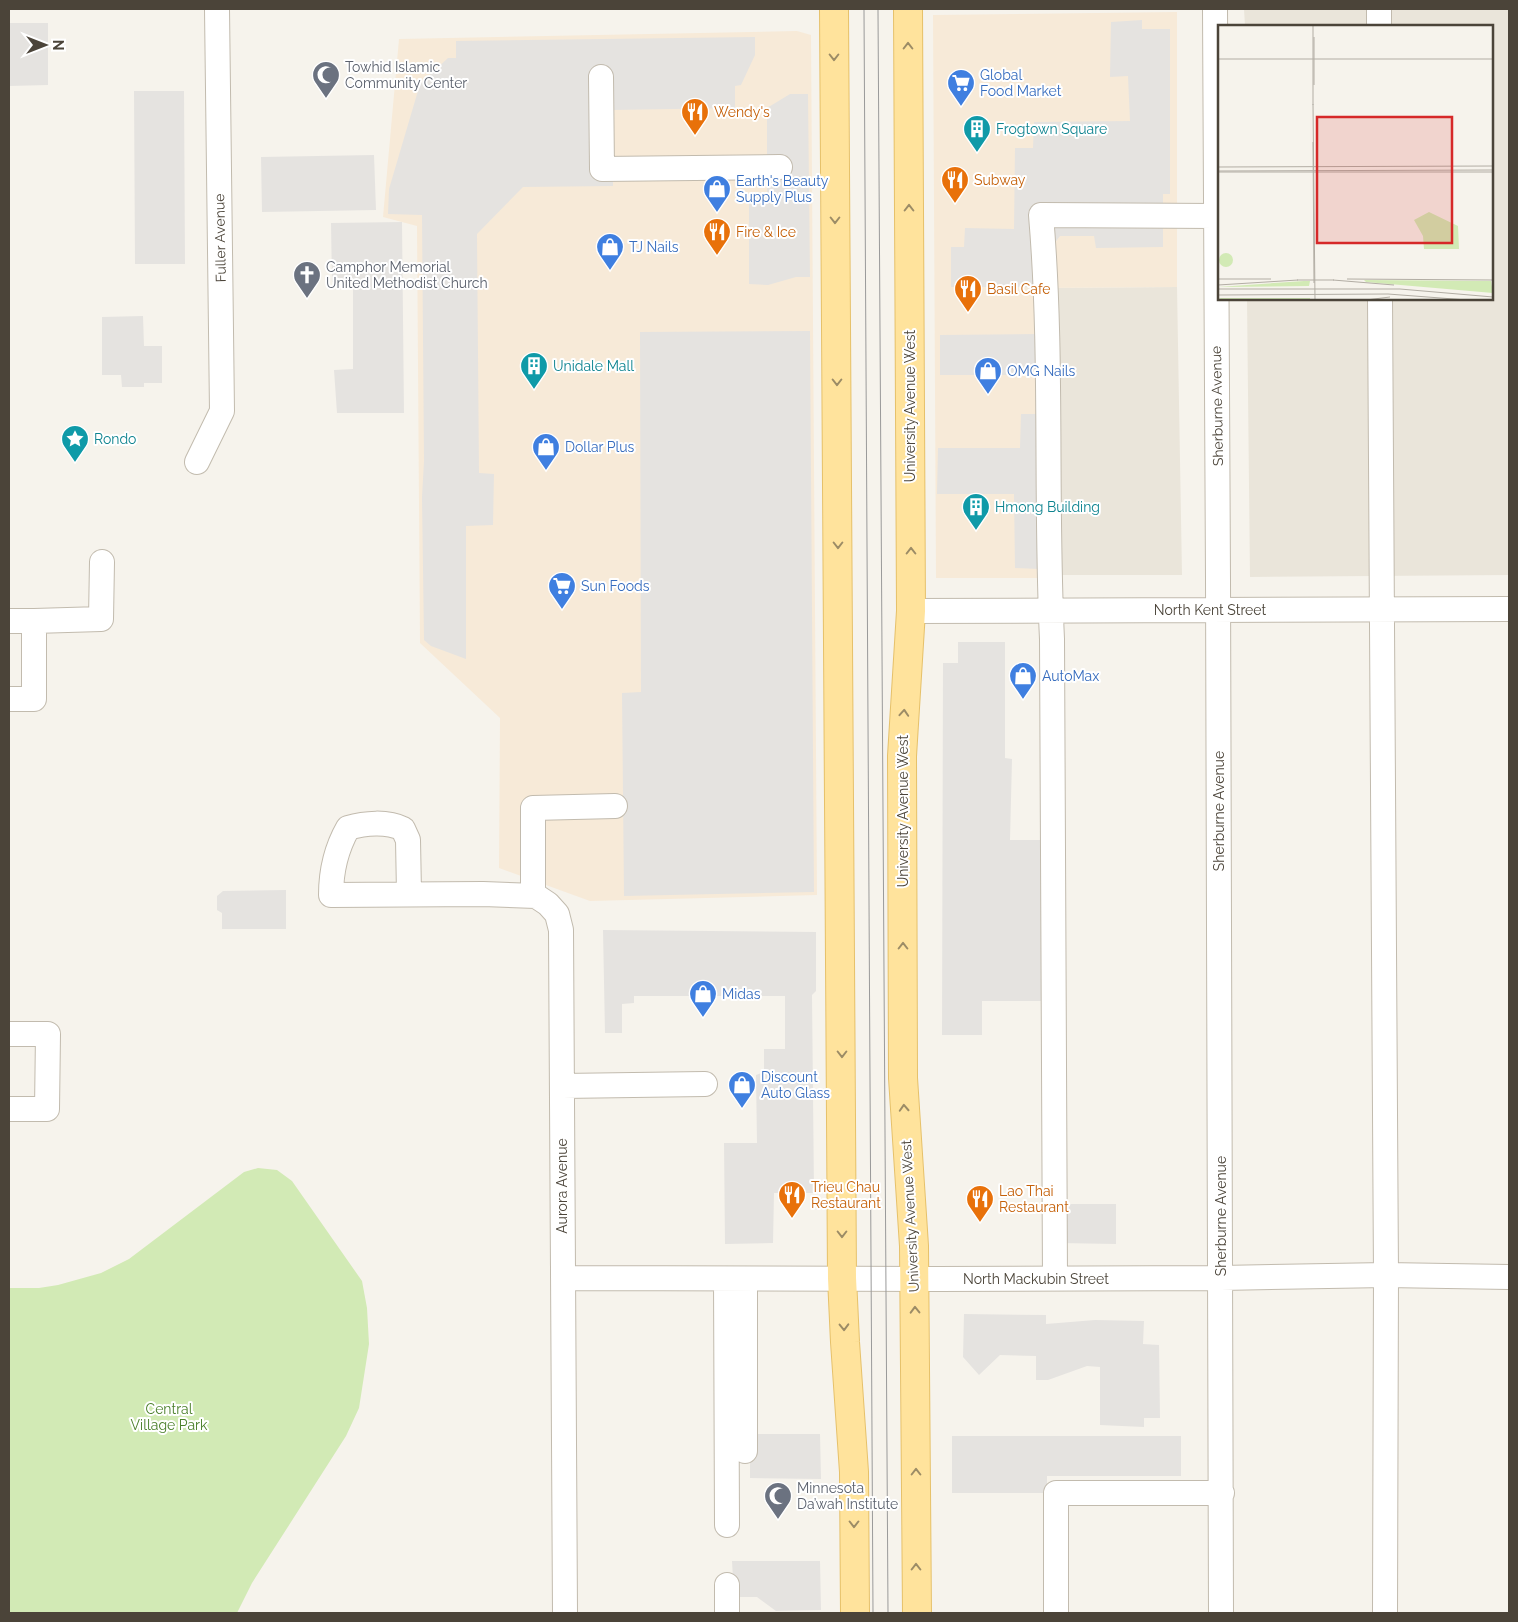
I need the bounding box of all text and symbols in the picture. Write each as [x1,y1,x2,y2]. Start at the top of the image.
north arrow [20,20,70,70]
inset map [1218,25,1493,300]
text: N [50,40,66,50]
one-way arrow [903,42,913,50]
one-way arrow [829,54,839,62]
place label: Towhid Islamic Community Center [345,59,467,91]
mosque icon: Towhid Islamic Community Center [311,60,341,99]
place label: Global Food Market [980,67,1062,99]
supermarket icon: Global Food Market [946,68,976,107]
restaurant icon: Wendy's [680,97,710,136]
place label: Wendy's [714,104,770,120]
building icon: Frogtown Square [962,114,992,153]
place label: Frogtown Square [996,121,1107,137]
restaurant icon: Subway [940,165,970,204]
place label: Subway [974,172,1026,188]
place label: Earth's Beauty Supply Plus [736,173,829,205]
shop icon: Earth's Beauty Supply Plus [702,174,732,213]
street label: Fuller Avenue [211,193,229,283]
one-way arrow [904,204,914,212]
one-way arrow [830,216,840,224]
restaurant icon: Fire & Ice [702,217,732,256]
place label: Fire & Ice [736,224,796,240]
shop icon: TJ Nails [595,232,625,271]
place label: TJ Nails [629,239,679,255]
place label: Camphor Memorial United Methodist Church [326,259,488,291]
church icon: Camphor Memorial United Methodist Church [292,260,322,299]
restaurant icon: Basil Cafe [953,274,983,313]
place label: Basil Cafe [987,281,1051,297]
street label: University Avenue West [902,329,918,482]
street label: Sherburne Avenue [1208,346,1226,466]
building icon: Unidale Mall [519,351,549,390]
shop icon: OMG Nails [973,356,1003,395]
place label: Unidale Mall [553,358,634,374]
place label: OMG Nails [1007,363,1076,379]
one-way arrow [831,379,842,387]
place icon: Rondo [60,424,90,463]
place label: Rondo [94,431,136,447]
shop icon: Dollar Plus [531,432,561,471]
place label: Dollar Plus [565,439,635,455]
building icon: Hmong Building [961,492,991,531]
place label: Hmong Building [995,499,1100,515]
one-way arrow [833,542,843,549]
one-way arrow [906,547,916,554]
supermarket icon: Sun Foods [547,571,577,610]
place label: Sun Foods [581,578,650,594]
street label: North Kent Street [1154,602,1266,618]
shop icon: AutoMax [1008,661,1038,700]
place label: AutoMax [1042,668,1099,684]
one-way arrow [899,709,910,717]
street label: University Avenue West [895,734,911,887]
street label: Sherburne Avenue [1211,751,1227,871]
one-way arrow [898,942,908,950]
shop icon: Midas [688,979,718,1018]
place label: Midas [722,986,761,1002]
one-way arrow [837,1051,847,1059]
place label: Discount Auto Glass [761,1069,830,1101]
shop icon: Discount Auto Glass [727,1070,757,1109]
one-way arrow [899,1104,910,1112]
street label: Aurora Avenue [554,1138,570,1234]
street label: University Avenue West [898,1139,922,1293]
street label: Sherburne Avenue [1213,1156,1229,1276]
place label: Trieu Chau Restaurant [811,1179,881,1211]
restaurant icon: Trieu Chau Restaurant [777,1180,807,1219]
place label: Lao Thai Restaurant [999,1183,1069,1215]
restaurant icon: Lao Thai Restaurant [965,1184,995,1223]
one-way arrow [837,1231,847,1239]
street label: North Mackubin Street [963,1271,1109,1287]
one-way arrow [910,1305,920,1313]
one-way arrow [839,1323,850,1331]
park label: Central Village Park [131,1401,208,1433]
one-way arrow [911,1468,921,1476]
place label: Minnesota Da’wah Institute [797,1480,898,1512]
mosque icon: Minnesota Da’wah Institute [763,1481,793,1520]
one-way arrow [849,1520,859,1528]
one-way arrow [911,1563,921,1570]

